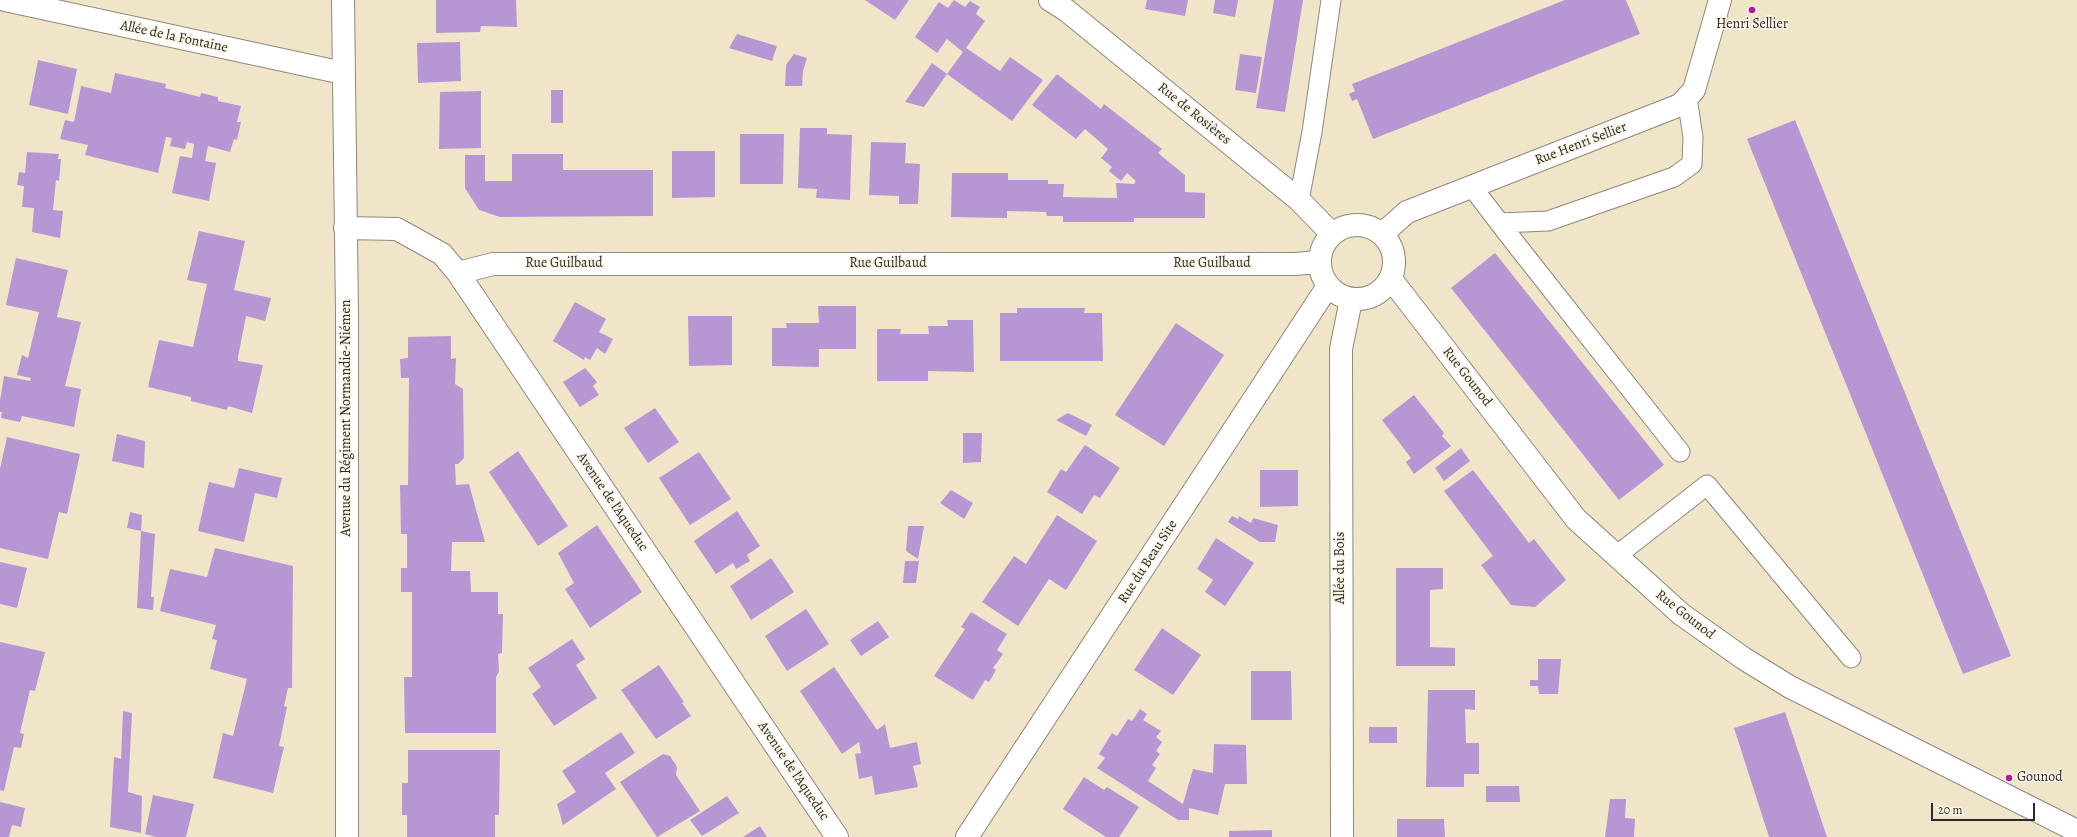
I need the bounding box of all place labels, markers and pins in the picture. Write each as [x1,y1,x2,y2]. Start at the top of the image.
marker: Henri Sellier [1747,5,1757,15]
place label: Henri Sellier [1716,17,1788,33]
place label: Gounod [2017,770,2063,786]
marker: Gounod [2004,773,2014,783]

